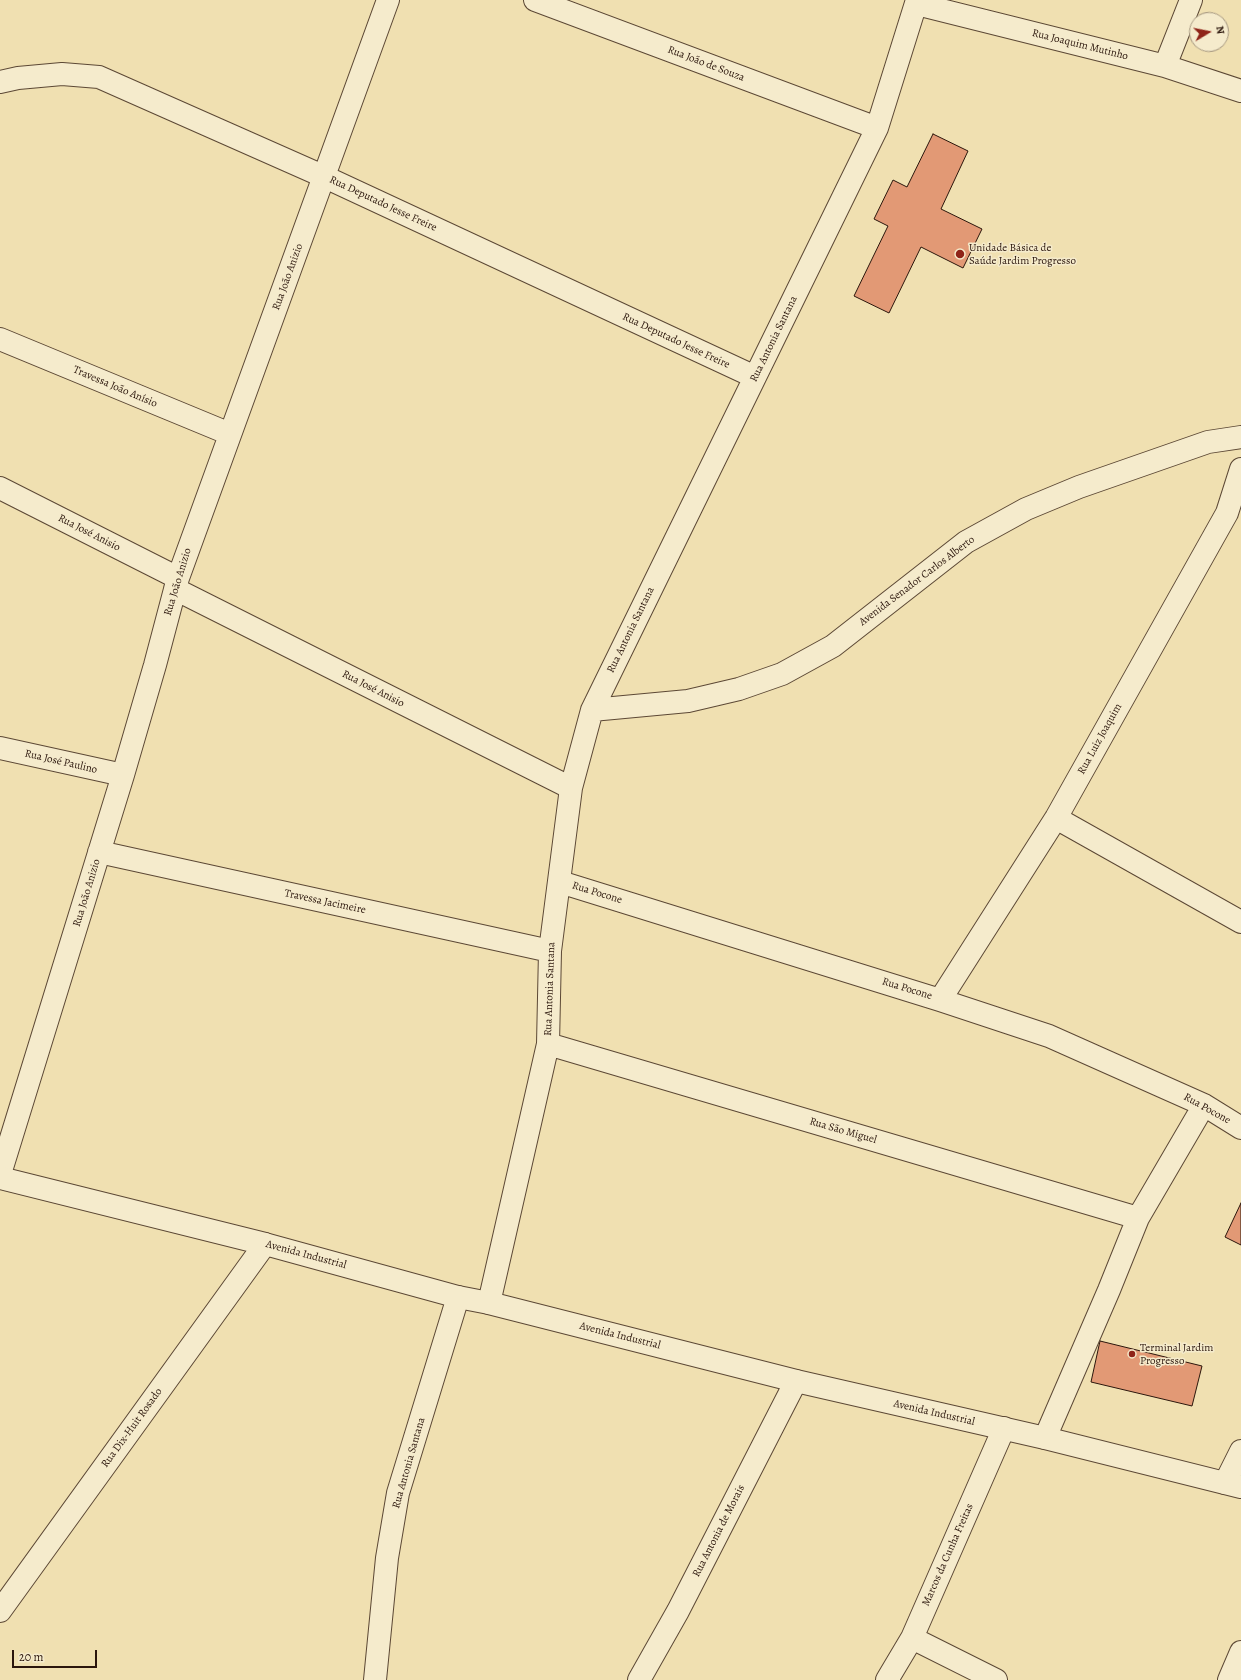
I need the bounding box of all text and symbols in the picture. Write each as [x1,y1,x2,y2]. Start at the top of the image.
north arrow [1189,12,1229,52]
text: N [1212,25,1228,35]
street label: Rua Joaquim Mutinho [1031,27,1129,63]
street label: Rua João de Souza [666,43,746,85]
street label: Rua Deputado Jesse Freire [327,173,439,235]
place label: Unidade Básica de Saúde Jardim Progresso [969,241,1076,267]
street label: Rua João Anizio [270,242,306,312]
marker: Unidade Básica de Saúde Jardim Progresso [954,248,966,260]
street label: Rua Antonia Santana [747,294,801,384]
street label: Rua Deputado Jesse Freire [620,310,732,372]
street label: Travessa João Anísio [71,363,159,411]
street label: Rua José Anisio [56,512,122,554]
street label: Avenida Senador Carlos Alberto [857,533,977,629]
street label: Rua João Anizio [161,547,195,617]
street label: Rua Antonia Santana [604,585,658,675]
street label: Rua José Anisio [340,668,406,710]
street label: Rua Luiz Joaquim [1075,701,1125,777]
street label: Rua José Paulino [23,747,99,777]
street label: Rua João Anizio [70,858,104,928]
street label: Rua Pocone [570,879,624,907]
street label: Travessa Jacimeire [283,887,367,917]
street label: Rua Antonia Santana [542,942,558,1036]
street label: Rua Pocone [880,975,934,1003]
street label: Rua Pocone [1181,1091,1233,1127]
street label: Rua São Miguel [808,1115,878,1147]
street label: Avenida Industrial [264,1238,348,1272]
street label: Avenida Industrial [578,1320,662,1352]
place label: Terminal Jardim Progresso [1140,1341,1213,1367]
marker: Terminal Jardim Progresso [1127,1349,1137,1359]
street label: Rua Dix-Huit Rosado [99,1386,165,1470]
street label: Avenida Industrial [892,1397,976,1429]
street label: Rua Antonia Santana [390,1416,428,1510]
street label: Rua Antonia de Morais [690,1483,748,1579]
street label: Marcos da Cunha Freitas [919,1502,977,1608]
scale bar [14,1642,99,1668]
text: 20 m [19,1649,43,1665]

